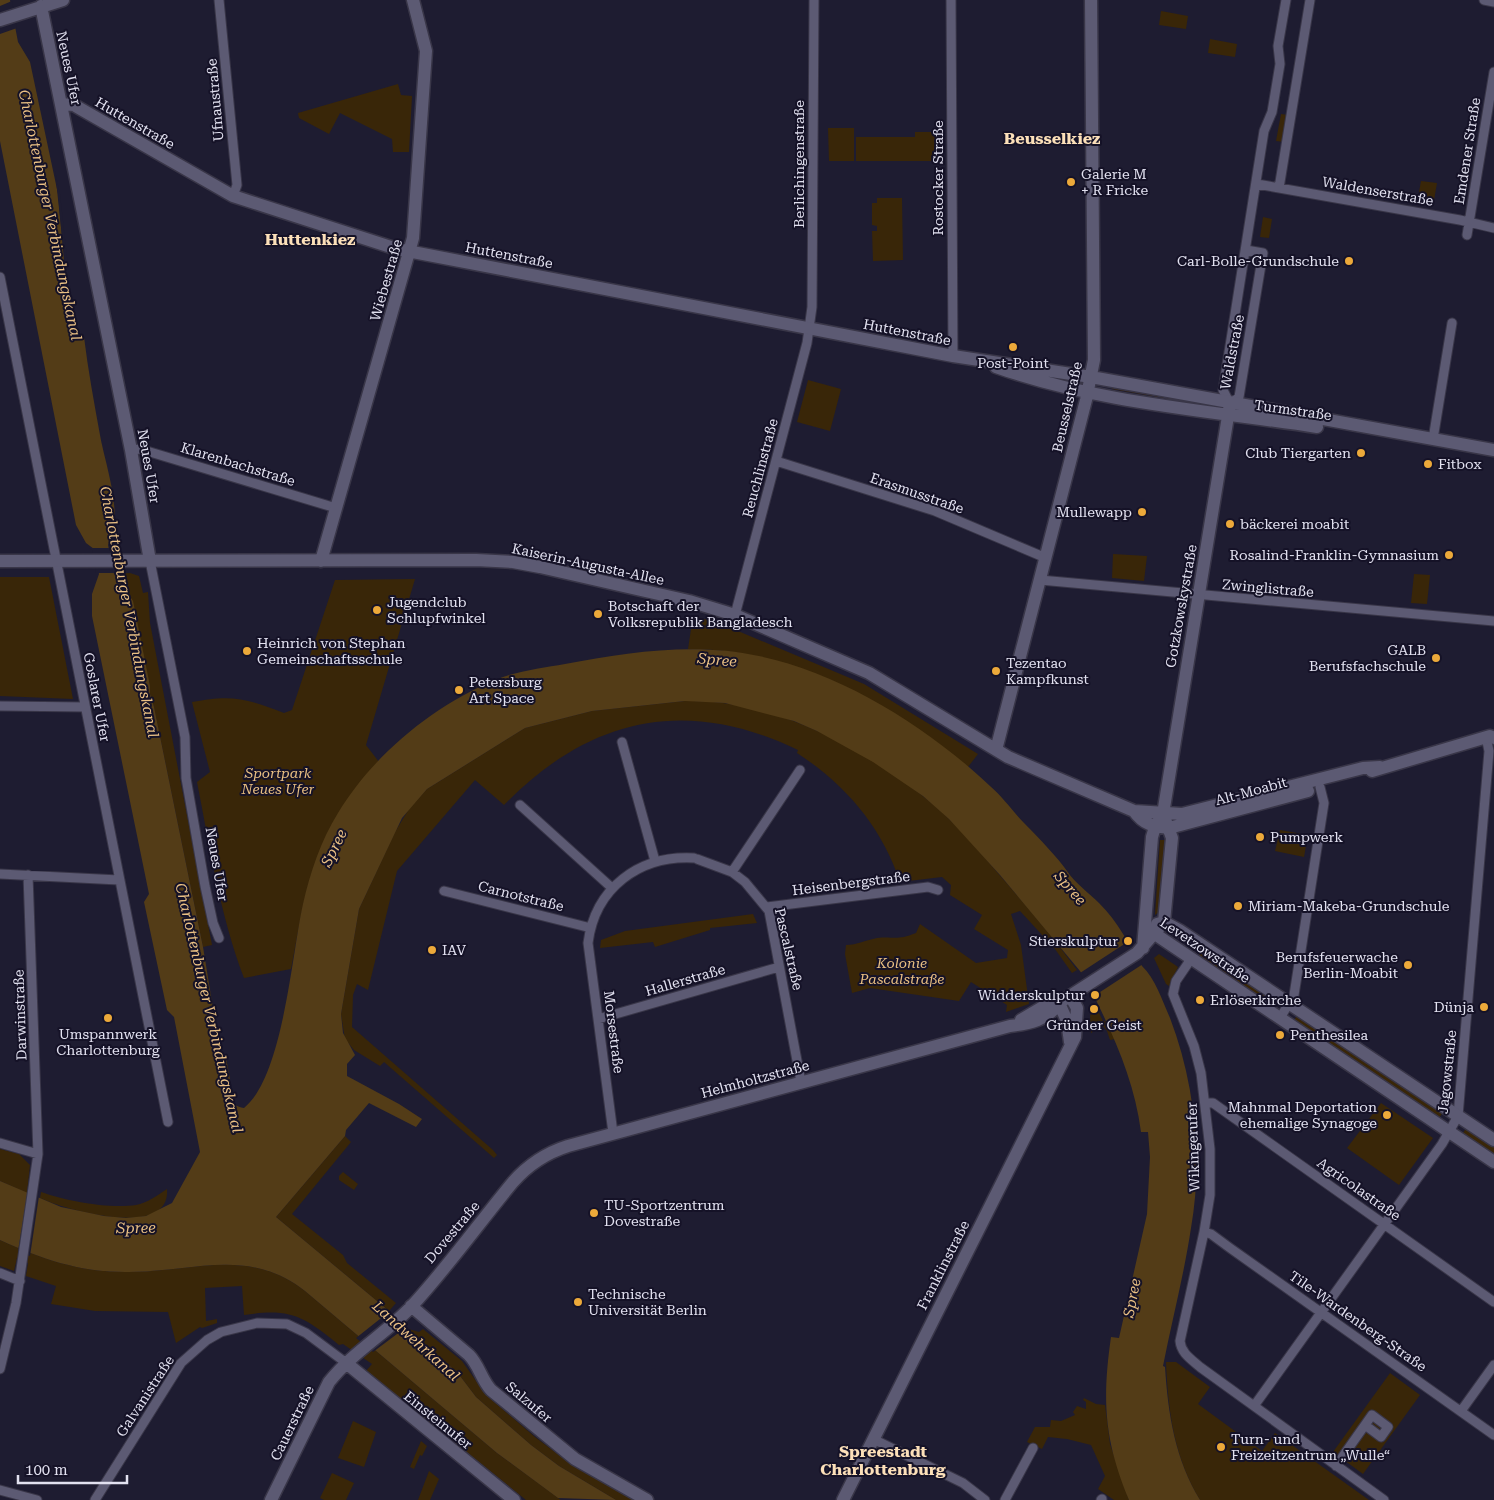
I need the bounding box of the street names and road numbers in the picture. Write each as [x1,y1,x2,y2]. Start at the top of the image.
street label: Neues Ufer [53,30,85,107]
street label: Ufnaustraße [203,58,227,142]
street label: Huttenstraße [92,94,178,152]
street label: Emdener Straße [1451,96,1483,206]
street label: Berlichingenstraße [791,100,807,228]
street label: Rostocker Straße [930,120,946,236]
street label: Waldenserstraße [1321,173,1435,209]
street label: Wiebestraße [367,237,405,323]
street label: Huttenstraße [464,239,555,271]
street label: Waldstraße [1217,313,1247,391]
street label: Huttenstraße [862,316,953,348]
street label: Beusselstraße [1049,360,1085,454]
street label: Turmstraße [1253,397,1333,423]
street label: Reuchlinstraße [739,416,781,519]
street label: Neues Ufer [135,428,163,505]
street label: Klarenbachstraße [179,439,298,489]
street label: Erasmusstraße [868,469,966,517]
street label: Kaiserin-Augusta-Allee [510,540,666,588]
street label: Gotzkowskystraße [1162,543,1200,669]
street label: Zwinglistraße [1221,576,1315,600]
street label: Goslarer Ufer [80,651,114,743]
street label: Alt-Moabit [1213,774,1289,808]
street label: Neues Ufer [203,826,231,903]
street label: Heisenbergstraße [791,868,911,898]
street label: Carnotstraße [477,878,566,914]
street label: Pascalstraße [772,906,806,992]
street label: Levetzowstraße [1157,914,1253,986]
street label: Hallerstraße [643,961,727,999]
street label: Darwinstraße [10,969,30,1061]
street label: Morsestraße [601,990,627,1075]
street label: Jagowstraße [1435,1029,1459,1115]
street label: Helmholtzstraße [699,1057,811,1101]
street label: Wikingerufer [1183,1102,1203,1192]
street label: Agricolastraße [1314,1154,1404,1224]
street label: Dovestraße [421,1197,483,1266]
street label: Franklinstraße [914,1217,973,1312]
street label: Tile-Wardenberg-Straße [1286,1267,1430,1375]
street label: Galvanistraße [113,1352,177,1440]
street label: Salzufer [503,1378,555,1426]
street label: Cauerstraße [267,1383,317,1463]
street label: Einsteinufer [401,1388,475,1452]

